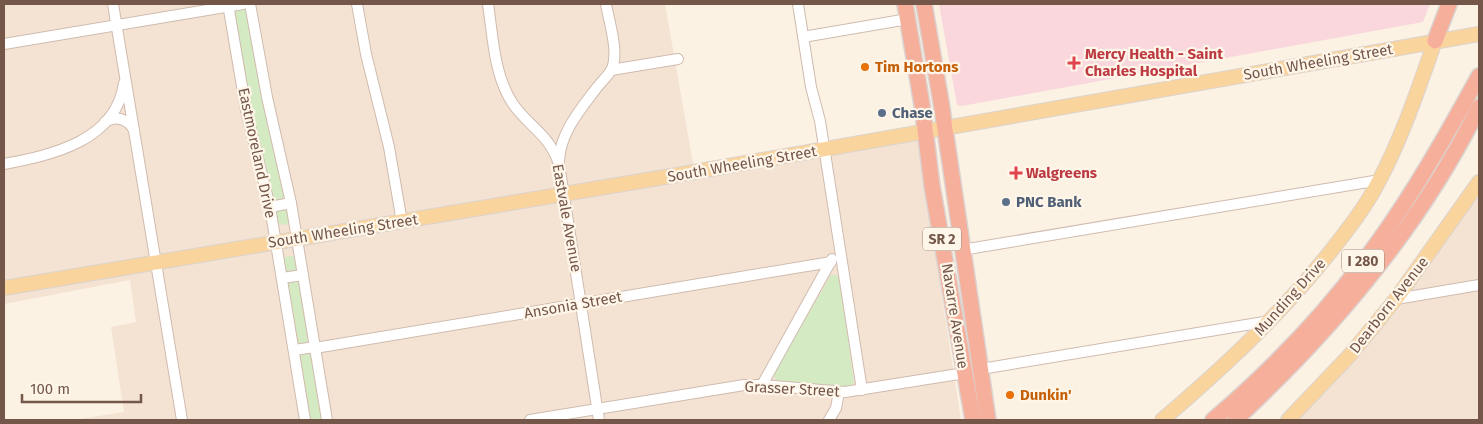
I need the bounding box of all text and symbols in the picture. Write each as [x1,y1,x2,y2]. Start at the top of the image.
street label: South Wheeling Street [1242,40,1395,84]
place label: Mercy Health - Saint Charles Hospital [1085,45,1223,80]
marker: Mercy Health - Saint Charles Hospital [1067,56,1081,70]
place label: Tim Hortons [875,58,959,76]
marker: Tim Hortons [859,61,871,73]
street label: Eastmoreland Drive [234,86,280,220]
place label: Chase [892,104,933,122]
marker: Chase [876,107,888,119]
street label: South Wheeling Street [666,142,819,186]
street label: Eastvale Avenue [549,162,585,274]
place label: Walgreens [1026,164,1097,182]
marker: Walgreens [1010,167,1022,179]
place label: PNC Bank [1016,193,1082,211]
marker: PNC Bank [1000,196,1012,208]
street label: South Wheeling Street [267,210,420,252]
road number: SR 2 [923,228,961,250]
road number: I 280 [1342,250,1384,272]
street label: Dearborn Avenue [1346,253,1432,357]
street label: Munding Drive [1250,255,1330,339]
street label: Navarre Avenue [938,262,972,370]
street label: Ansonia Street [523,287,624,322]
scale bar [22,372,141,404]
street label: Grasser Street [744,378,841,401]
text: 100 m [30,380,70,398]
place label: Dunkin' [1020,386,1072,404]
marker: Dunkin' [1004,389,1016,401]

